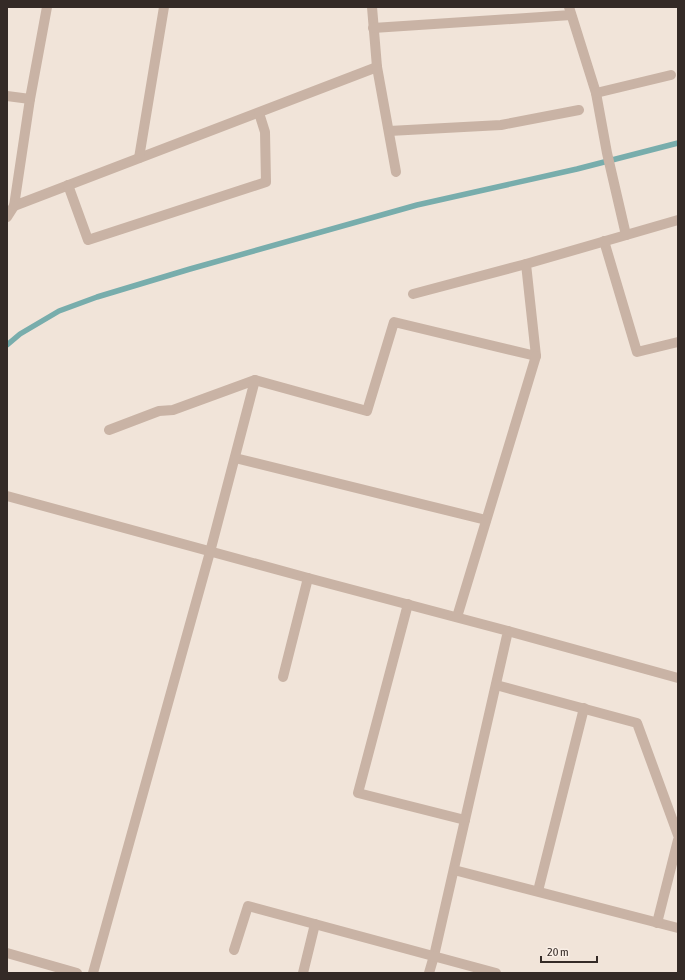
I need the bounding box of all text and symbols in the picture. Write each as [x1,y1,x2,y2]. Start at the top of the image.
scale bar [541,938,597,964]
text: 20 m [547,945,569,959]

